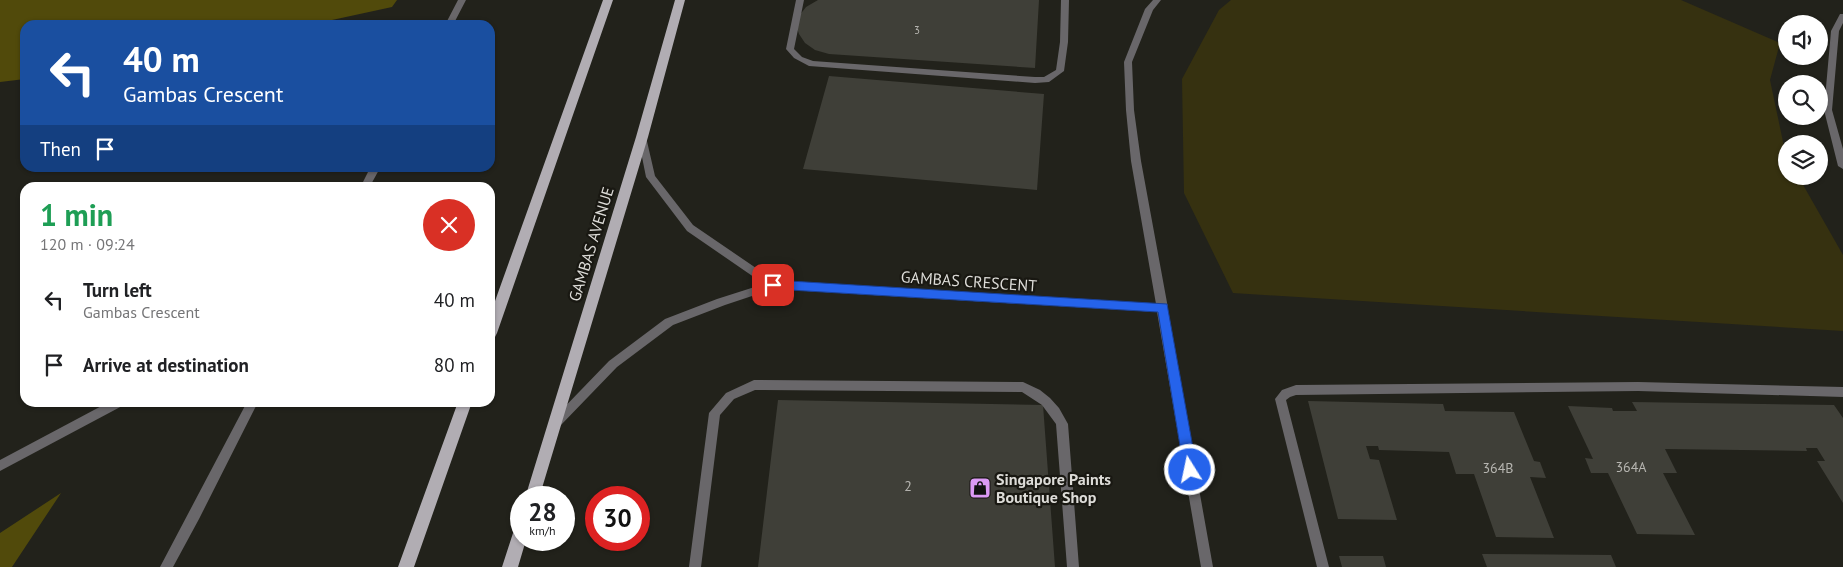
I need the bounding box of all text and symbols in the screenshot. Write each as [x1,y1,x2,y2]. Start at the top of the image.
map controls [1778,15,1828,185]
button: sound [1778,15,1828,65]
house number: 3 [914,23,920,37]
text: 40 m [123,36,200,82]
icon: left [40,40,105,105]
button: search [1778,75,1828,125]
text: Gambas Crescent [123,80,283,108]
icon: arrive [91,135,119,163]
button: layers [1778,135,1828,185]
text: Then [40,137,81,161]
street label: GAMBAS AVENUE [564,184,618,304]
text: 1 min [40,195,113,234]
button: close [423,199,475,251]
text: 120 m · 09:24 [40,234,135,254]
pin [752,264,794,306]
street label: GAMBAS CRESCENT [900,266,1038,296]
icon: arrive [759,271,787,299]
text: Turn left [83,278,152,302]
icon: left [40,286,68,314]
text: 40 m [434,288,475,312]
text: Gambas Crescent [83,302,200,322]
icon: arrive [40,351,68,379]
text: Arrive at destination [83,353,249,377]
text: 80 m [434,353,475,377]
position arrow [1163,443,1215,495]
house number: 364A [1615,458,1647,476]
house number: 364B [1482,459,1514,477]
place label: Singapore Paints Boutique Shop [996,469,1111,507]
shop icon: Singapore Paints Boutique Shop [968,476,992,500]
house number: 2 [904,477,912,495]
speed limit sign: 30 [585,486,650,551]
text: 28 [528,496,557,528]
text: km/h [529,523,556,538]

